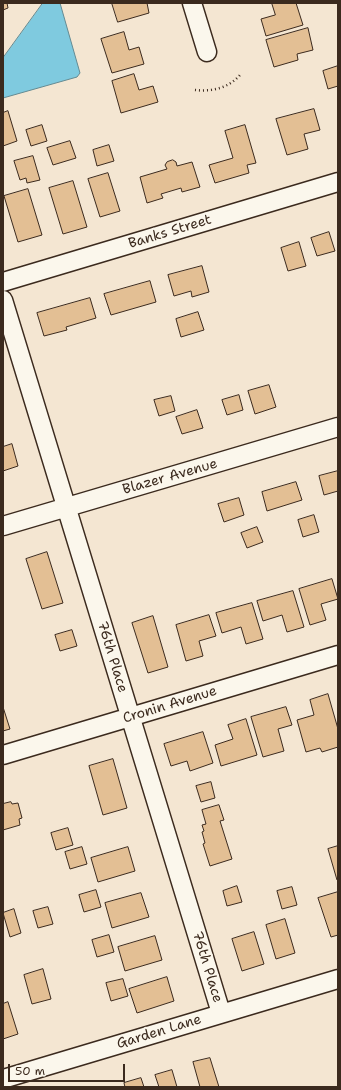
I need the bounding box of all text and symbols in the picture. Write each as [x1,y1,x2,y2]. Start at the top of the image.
street label: Banks Street [126,211,214,253]
street label: Blazer Avenue [121,455,219,499]
street label: 76th Place [93,619,131,695]
street label: Cronin Avenue [121,683,219,727]
street label: 76th Place [188,929,226,1005]
street label: Garden Lane [115,1011,203,1053]
scale bar [10,1056,127,1082]
text: 50 m [15,1063,45,1079]

